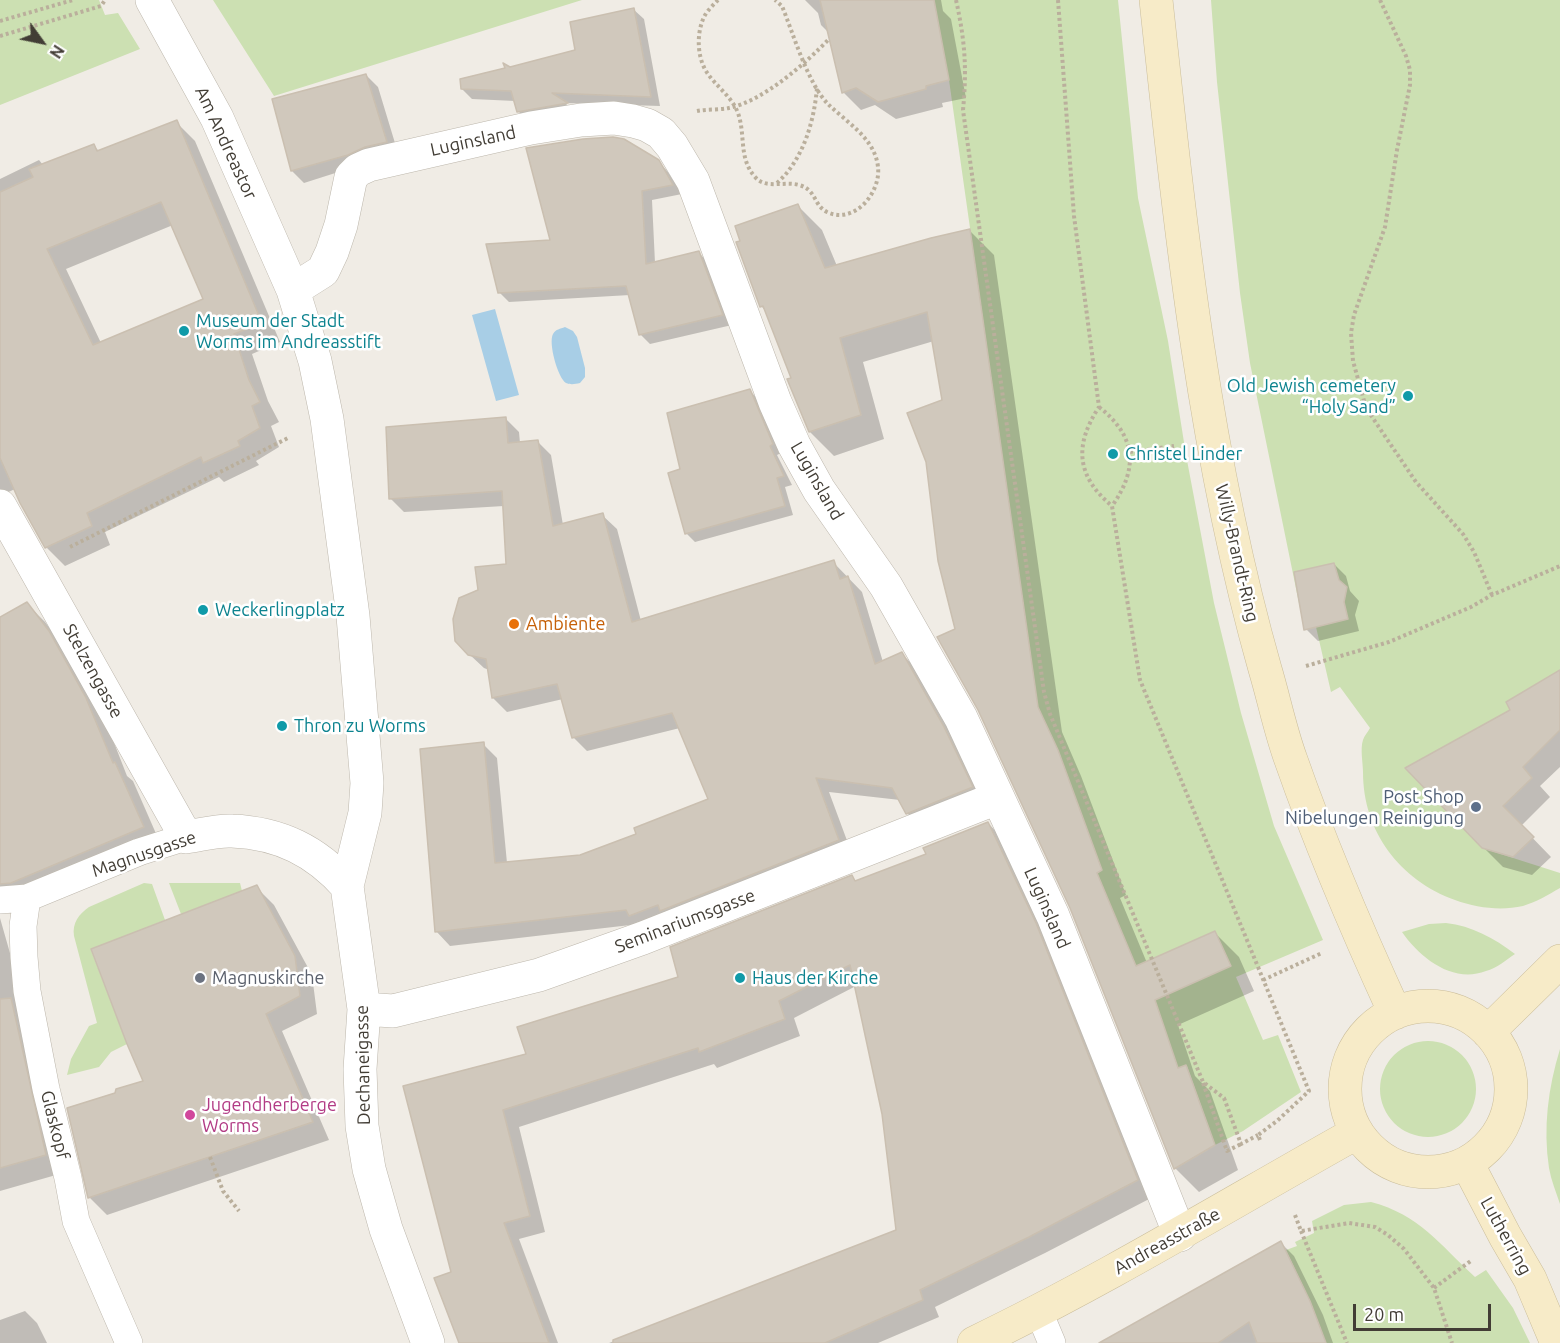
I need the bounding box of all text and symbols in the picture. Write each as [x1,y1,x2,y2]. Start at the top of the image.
north arrow [12,12,72,72]
text: N [46,42,68,62]
street label: Am Andreastor [190,83,262,203]
street label: Luginsland [428,121,518,161]
place label: Museum der Stadt Worms im Andreasstift [196,310,381,352]
marker: Museum der Stadt Worms im Andreasstift [177,324,191,338]
place label: Old Jewish cemetery “Holy Sand” [1227,375,1396,418]
marker: Old Jewish cemetery “Holy Sand” [1401,389,1415,403]
street label: Luginsland [786,438,848,524]
place label: Christel Linder [1125,443,1242,465]
marker: Christel Linder [1106,447,1120,461]
street label: Willy-Brandt-Ring [1211,482,1263,624]
place label: Weckerlingplatz [215,599,345,621]
marker: Weckerlingplatz [196,603,210,617]
place label: Ambiente [526,613,605,635]
marker: Ambiente [507,617,521,631]
street label: Stelzengasse [58,620,128,722]
place label: Thron zu Worms [294,715,426,737]
marker: Thron zu Worms [275,719,289,733]
place label: Post Shop Nibelungen Reinigung [1285,786,1464,828]
marker: Post Shop Nibelungen Reinigung [1469,800,1483,814]
street label: Magnusgasse [89,826,199,882]
street label: Luginsland [1019,864,1075,952]
street label: Seminariumsgasse [612,884,758,958]
place label: Magnuskirche [212,967,324,989]
place label: Haus der Kirche [752,967,879,989]
marker: Magnuskirche [193,971,207,985]
marker: Haus der Kirche [733,971,747,985]
street label: Dechaneigasse [351,1005,375,1125]
street label: Glaskopf [36,1088,74,1162]
place label: Jugendherberge Worms [202,1094,337,1136]
marker: Jugendherberge Worms [183,1108,197,1122]
street label: Lutherring [1476,1193,1536,1279]
street label: Andreasstraße [1110,1203,1224,1279]
scale bar [1356,1292,1494,1330]
text: 20 m [1364,1304,1404,1324]

